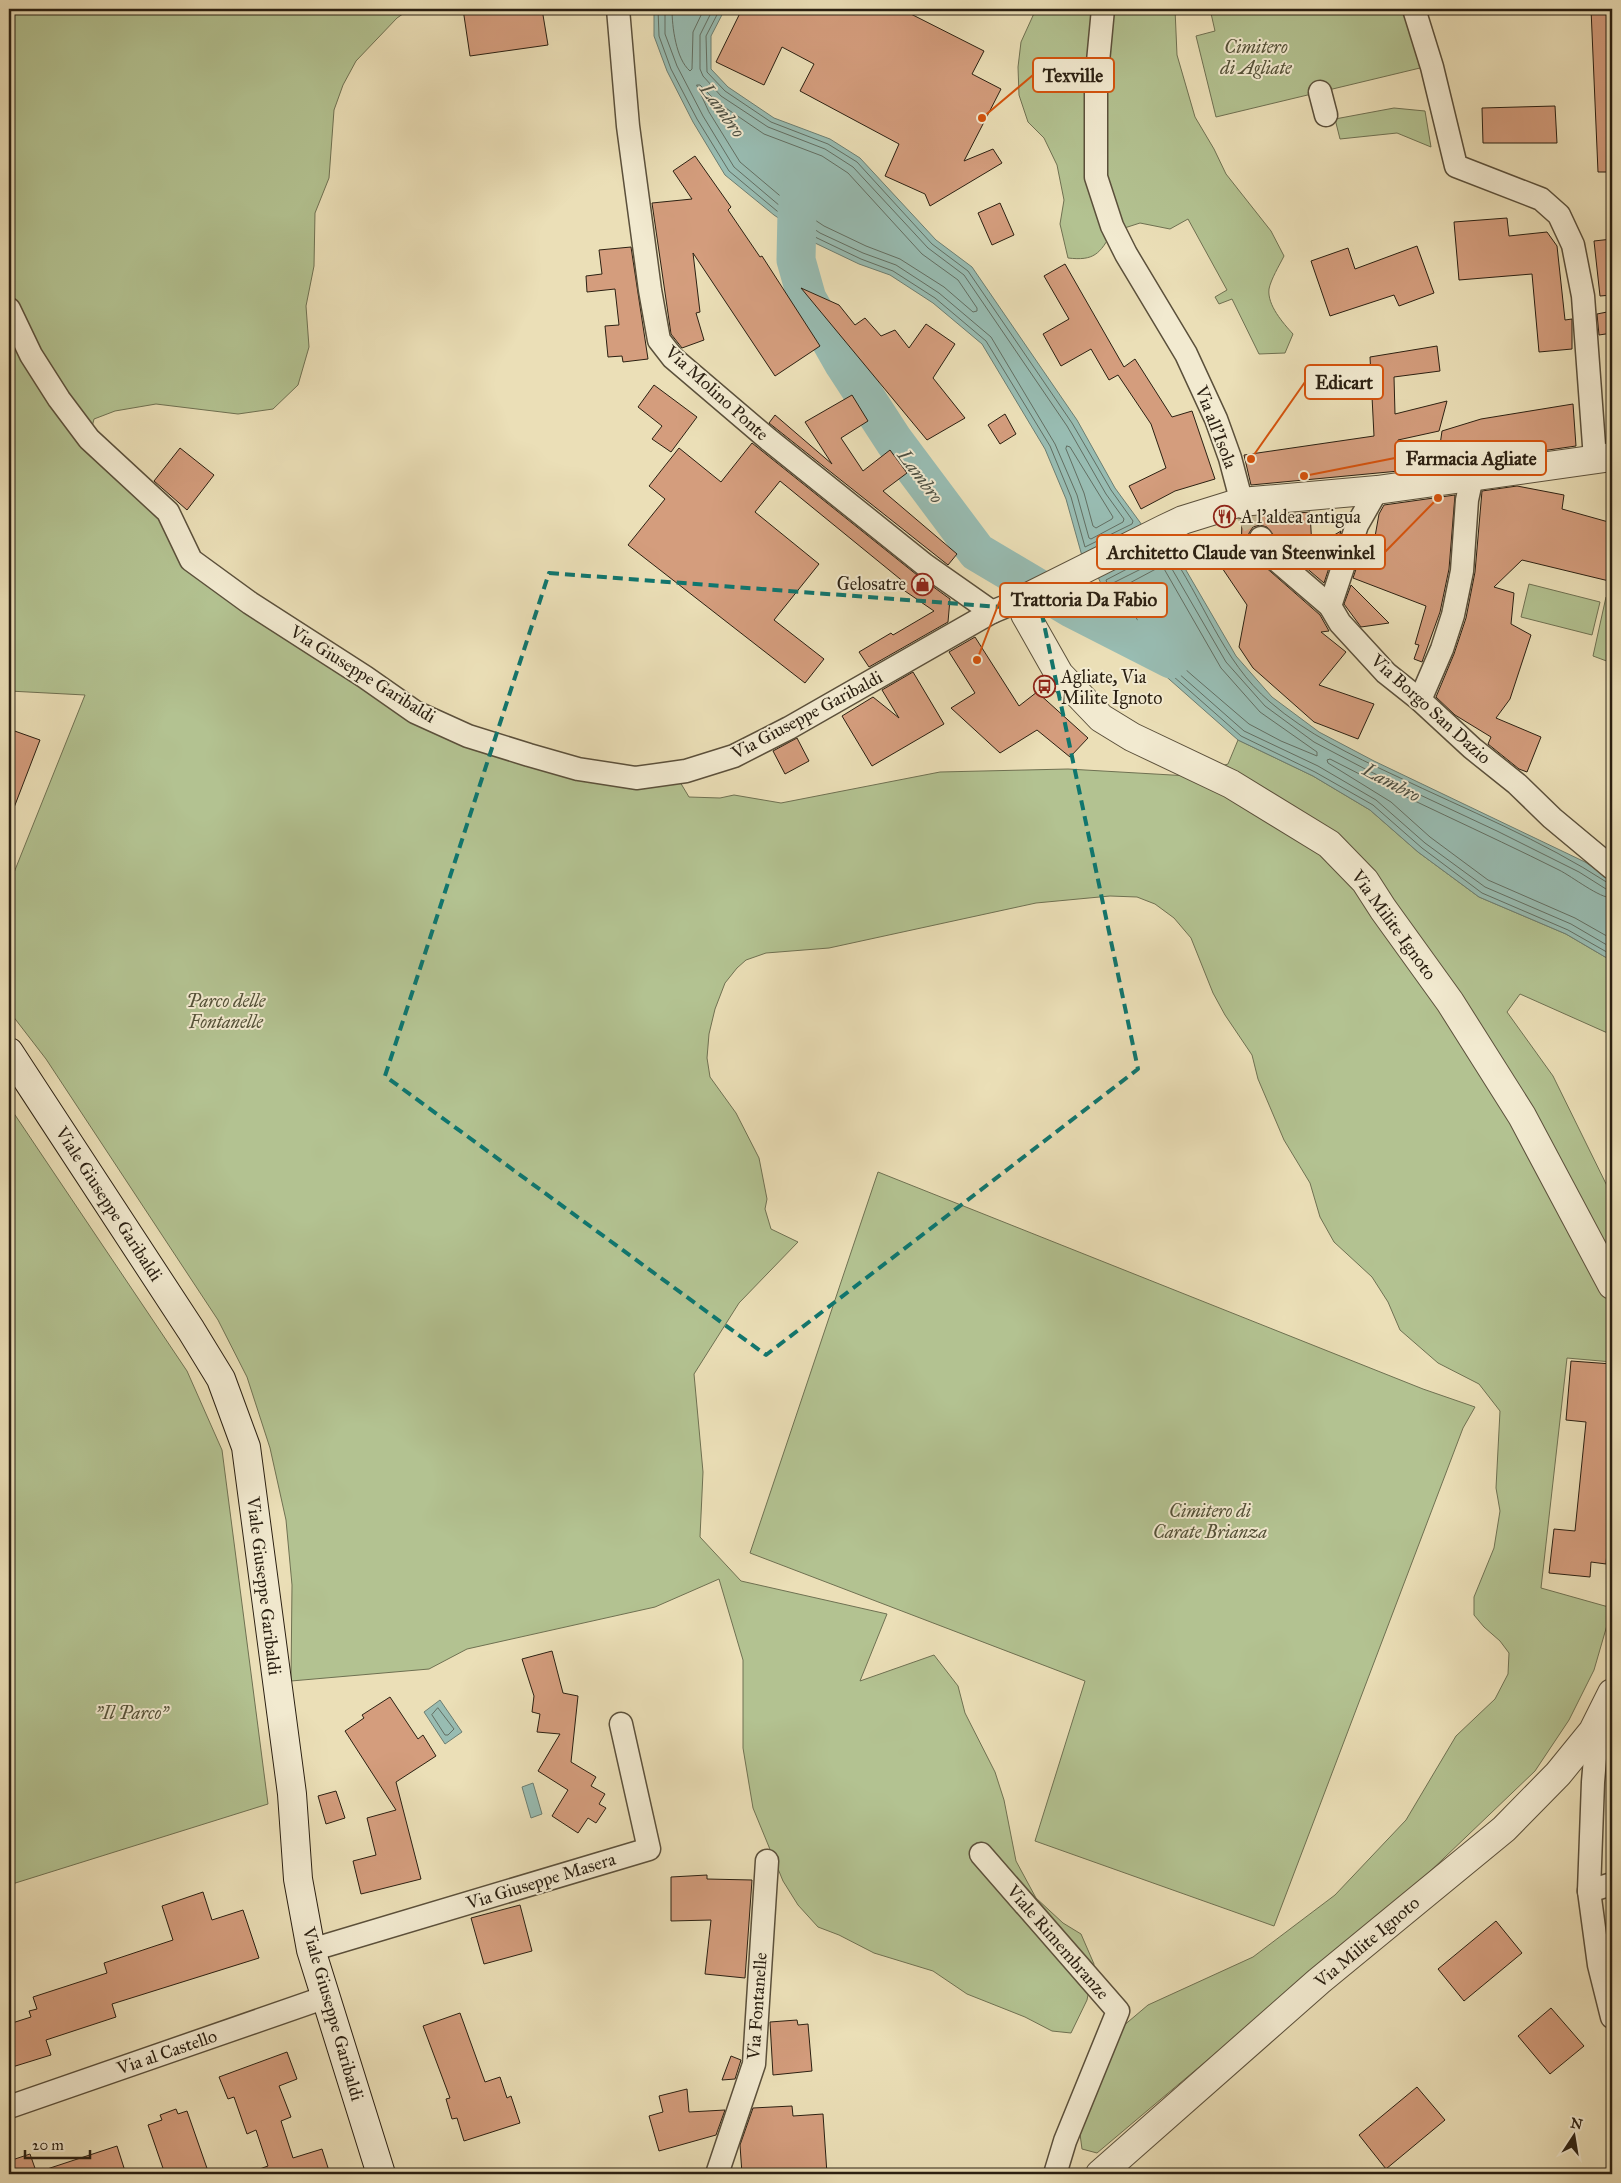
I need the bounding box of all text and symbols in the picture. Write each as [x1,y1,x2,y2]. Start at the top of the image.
park label: Cimitero di Agliate [1219,36,1293,79]
callout: Texville [1033,58,1114,92]
text: Texville [1042,64,1103,87]
water label: Lambro [695,78,750,142]
street label: Via Molino Ponte [660,340,773,445]
callout: Edicart [1305,365,1383,399]
text: Edicart [1315,371,1373,394]
street label: Via all'Isola [1190,382,1242,472]
callout: Farmacia Agliate [1395,441,1546,475]
water label: Lambro [892,444,948,508]
text: Farmacia Agliate [1405,447,1537,471]
restaurant icon: A l'aldea antigua [1213,505,1237,529]
place label: A l'aldea antigua [1240,506,1361,529]
callout: Architetto Claude van Steenwinkel [1097,535,1385,569]
text: Architetto Claude van Steenwinkel [1105,541,1376,564]
shop icon: Gelosatre [910,572,934,596]
place label: Gelosatre [837,573,906,595]
callout: Trattoria Da Fabio [1000,583,1167,617]
text: Trattoria Da Fabio [1010,588,1157,611]
street label: Via Giuseppe Garibaldi [285,620,440,728]
street label: Via Borgo San Dazio [1365,649,1496,769]
street label: Via Giuseppe Garibaldi [727,666,886,765]
place label: Agliate, Via Milite Ignoto [1060,666,1162,710]
bus stop icon: Agliate, Via Milite Ignoto [1033,675,1057,699]
water label: Lambro [1358,757,1424,807]
street label: Via Milite Ignoto [1345,865,1441,985]
park label: Parco delle Fontanelle [186,990,267,1033]
street label: Viale Giuseppe Garibaldi [50,1122,167,1285]
street label: Viale Giuseppe Garibaldi [242,1494,286,1677]
park label: Cimitero di Carate Brianza [1153,1500,1267,1543]
park label: "Il Parco" [95,1702,170,1724]
street label: Via Giuseppe Masera [463,1848,618,1914]
street label: Viale Rimembranze [1001,1879,1114,2004]
street label: Via Milite Ignoto [1309,1892,1425,1994]
street label: Viale Giuseppe Garibaldi [297,1924,368,2103]
street label: Via Fontanelle [742,1952,772,2061]
street label: Via al Castello [113,2025,220,2080]
north arrow [1548,2110,1598,2160]
text: N [1569,2114,1584,2133]
scale bar [25,2128,90,2160]
text: 20 m [32,2136,64,2154]

